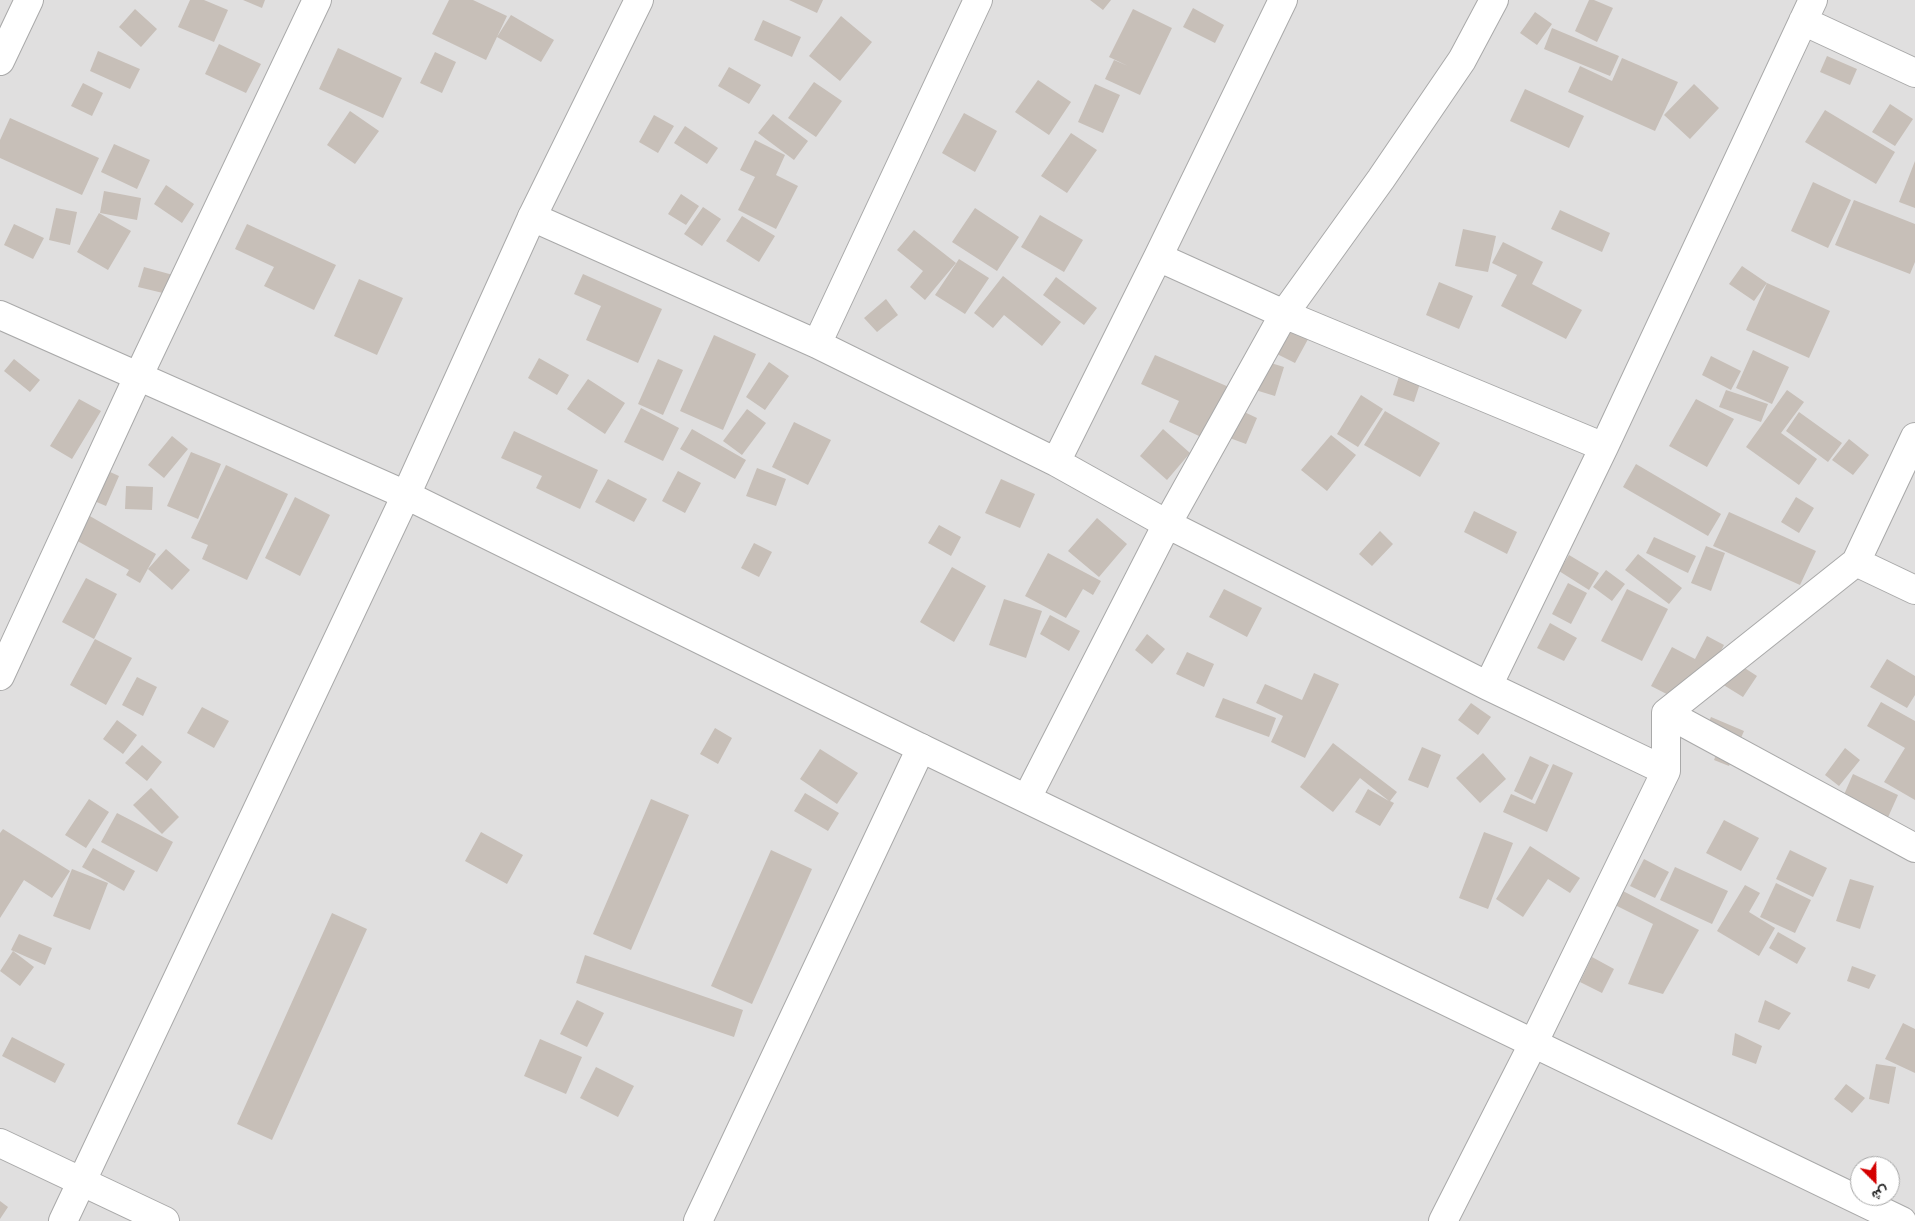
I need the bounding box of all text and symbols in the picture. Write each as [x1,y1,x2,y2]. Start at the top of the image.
north arrow [1850,1156,1900,1206]
text: ش [1870,1183,1891,1205]

